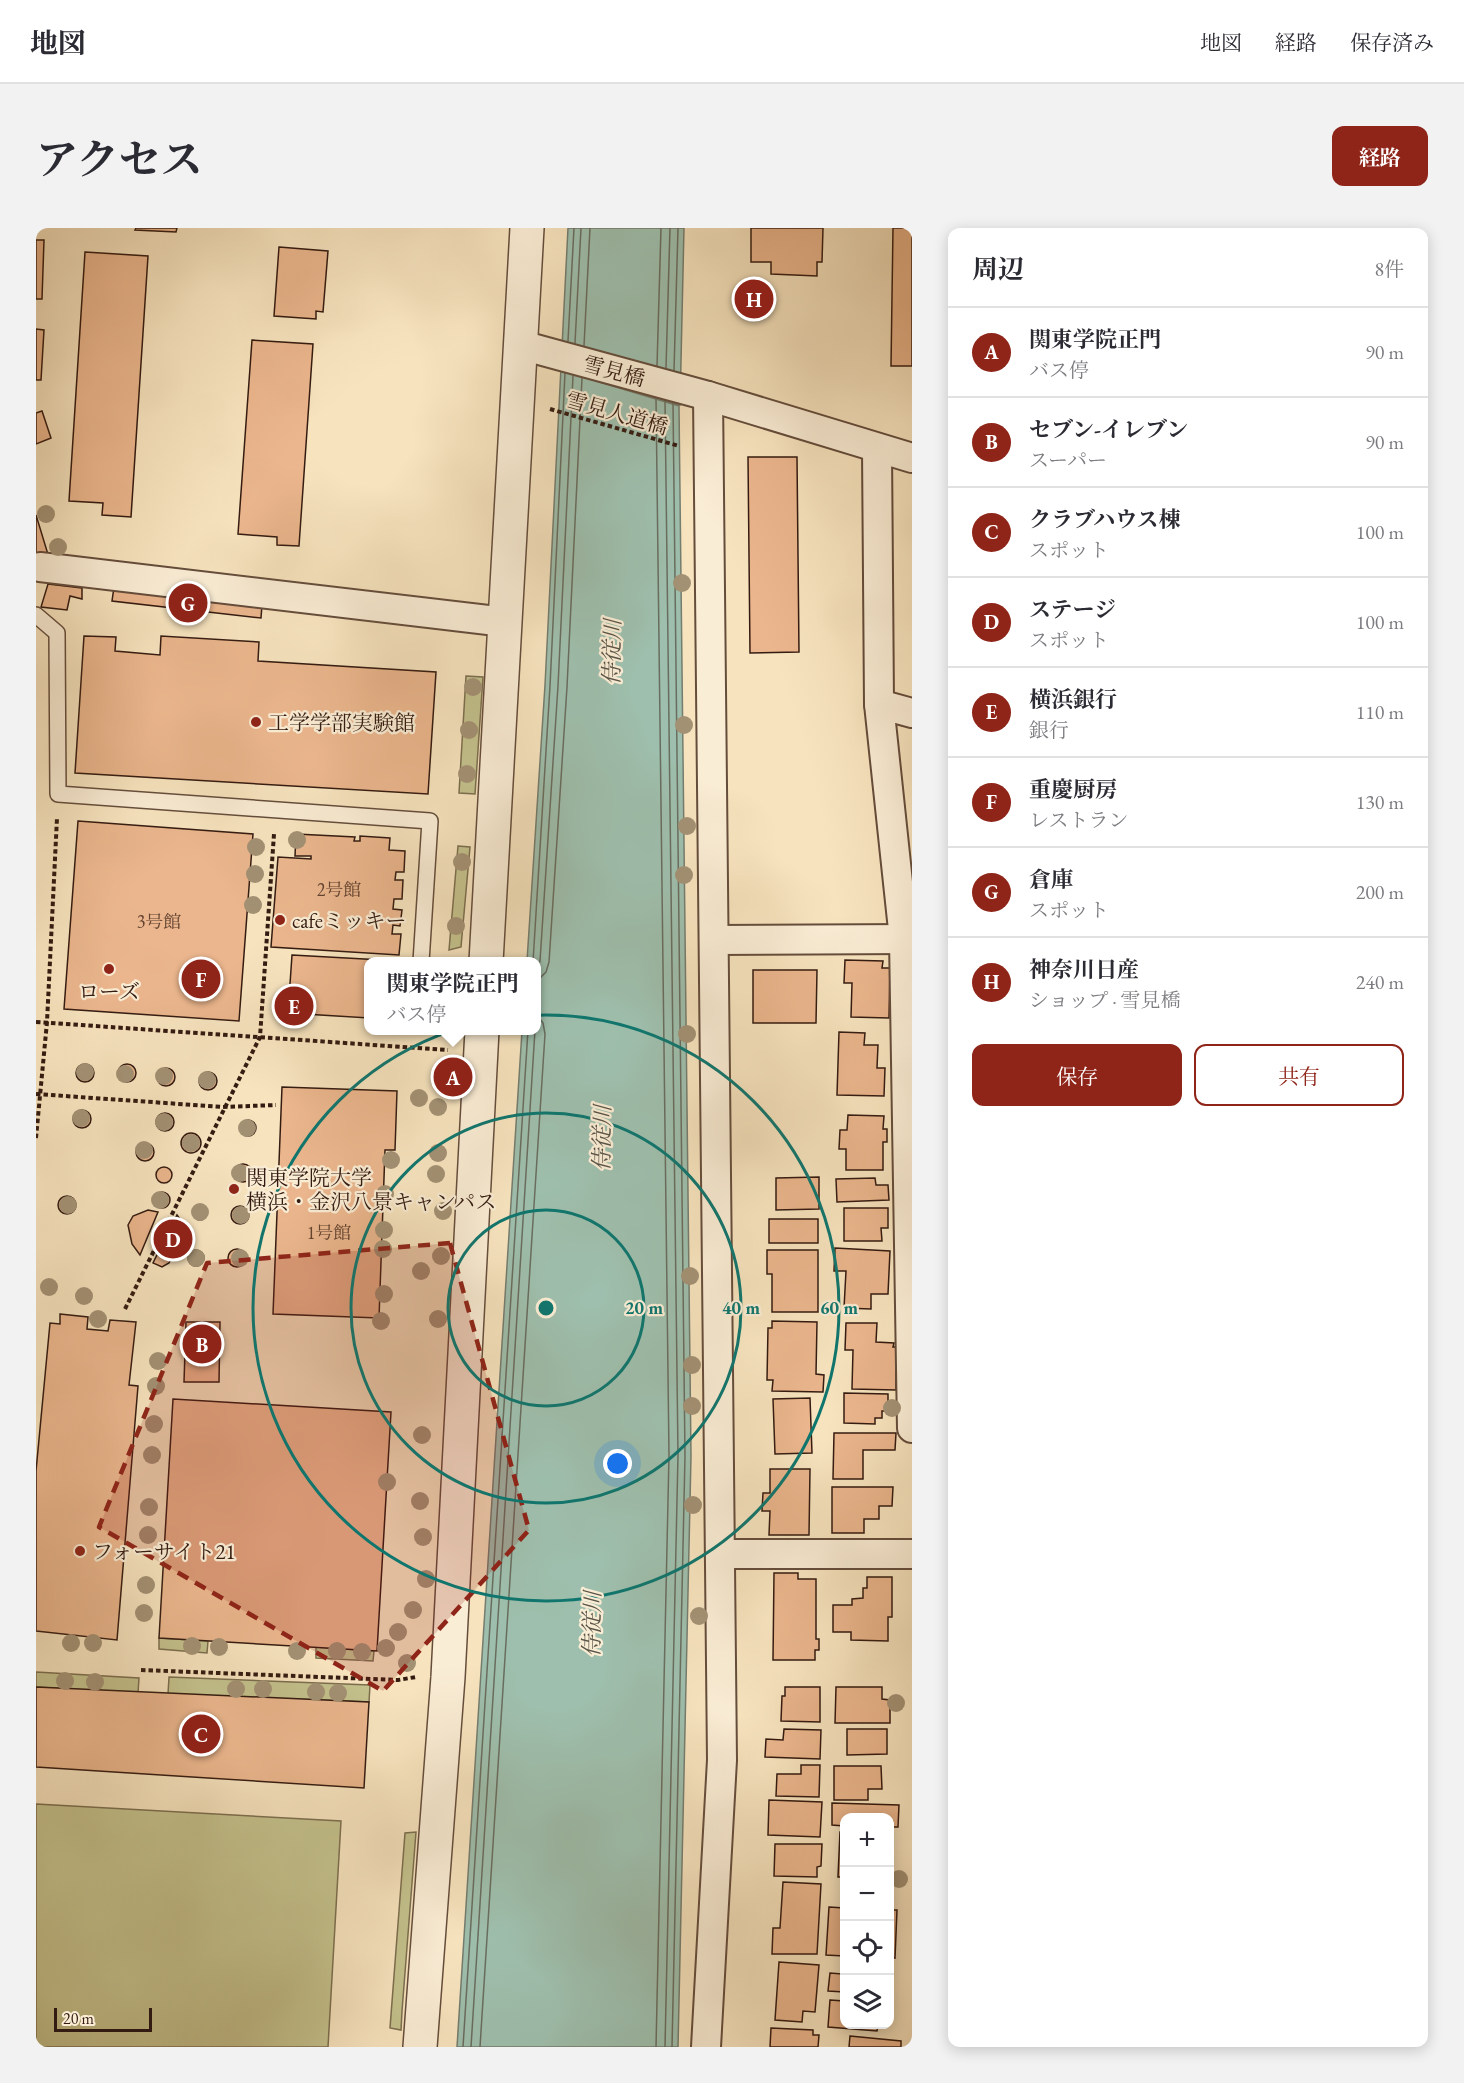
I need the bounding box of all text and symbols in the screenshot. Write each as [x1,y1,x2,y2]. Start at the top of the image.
text: 地図 [30,25,86,61]
text: 地図 [1200,29,1242,56]
text: 経路 [1275,29,1317,56]
text: 保存済み [1350,29,1434,56]
button: 経路 [1332,126,1428,186]
text: アクセス [36,132,203,187]
text: 周辺 [972,252,1024,286]
text: 8件 [1374,256,1404,282]
pin: H [734,276,774,322]
text: 関東学院正門 [1029,325,1161,354]
text: A [984,339,999,365]
text: 90 m [1365,339,1404,365]
street label: 雪見橋 [580,350,648,392]
text: バス停 [1029,357,1089,383]
street label: 雪見人道橋 [563,386,671,440]
text: セブン-イレブン [1029,415,1188,444]
text: B [985,429,998,455]
text: 90 m [1365,429,1404,455]
text: スーパー [1029,447,1107,473]
text: クラブハウス棟 [1029,505,1181,534]
text: C [984,519,999,545]
text: 100 m [1356,519,1404,545]
text: スポット [1029,537,1109,563]
pin: G [168,580,208,626]
text: ステージ [1029,595,1116,624]
text: D [984,609,999,635]
text: 100 m [1356,609,1404,635]
water label: 侍従川 [597,617,627,685]
text: スポット [1029,627,1109,653]
text: 横浜銀行 [1029,685,1117,714]
text: E [986,699,997,725]
text: 110 m [1356,699,1404,725]
place label: 工学学部実験館 [268,709,415,736]
marker: 工学学部実験館 [249,715,263,729]
text: 銀行 [1029,717,1069,743]
text: 重慶厨房 [1029,775,1117,804]
text: F [986,789,997,815]
text: 130 m [1356,789,1404,815]
text: レストラン [1029,807,1128,833]
text: 倉庫 [1029,865,1073,894]
house number: 2号館 [317,878,361,901]
text: G [984,879,999,905]
text: 200 m [1356,879,1404,905]
text: スポット [1029,897,1109,923]
place label: cafeミッキー [292,907,407,934]
house number: 3号館 [137,910,181,933]
marker: cafeミッキー [273,913,287,927]
text: 神奈川日産 [1029,955,1139,984]
pin: F [182,956,220,1002]
popup [364,957,541,1035]
marker: ローズ [102,962,116,976]
text: 関東学院正門 [386,969,519,998]
text: H [983,969,1000,995]
text: 240 m [1356,969,1404,995]
place label: ローズ [78,978,140,1005]
pin: E [274,984,314,1028]
text: ショップ · 雪見橋 [1029,987,1181,1013]
text: バス停 [386,1001,446,1027]
button: 保存 [972,1044,1182,1106]
button: 共有 [1194,1044,1404,1106]
pin: A [434,1054,472,1100]
water label: 侍従川 [587,1103,617,1171]
place label: 関東学院大学 横浜・金沢八景キャンパス [246,1164,497,1215]
marker: 関東学院大学 横浜・金沢八景キャンパス [227,1182,241,1196]
pin: D [154,1216,192,1262]
house number: 1号館 [307,1221,351,1244]
text: 20 m [625,1296,663,1319]
text: 40 m [722,1296,760,1319]
text: 60 m [820,1296,858,1319]
centre of rings [536,1298,556,1318]
pin: B [182,1322,222,1366]
your location [603,1449,632,1478]
place label: フォーサイト21 [92,1538,236,1565]
marker: フォーサイト21 [73,1544,87,1558]
water label: 侍従川 [577,1589,607,1657]
pin: C [182,1712,220,1756]
map controls [840,1813,894,2029]
button: + [840,1813,894,1867]
button: − [840,1867,894,1921]
button: locate [840,1921,894,1975]
button: layers [840,1975,894,2029]
scale bar [54,2005,152,2032]
text: 20 m [63,2008,94,2029]

